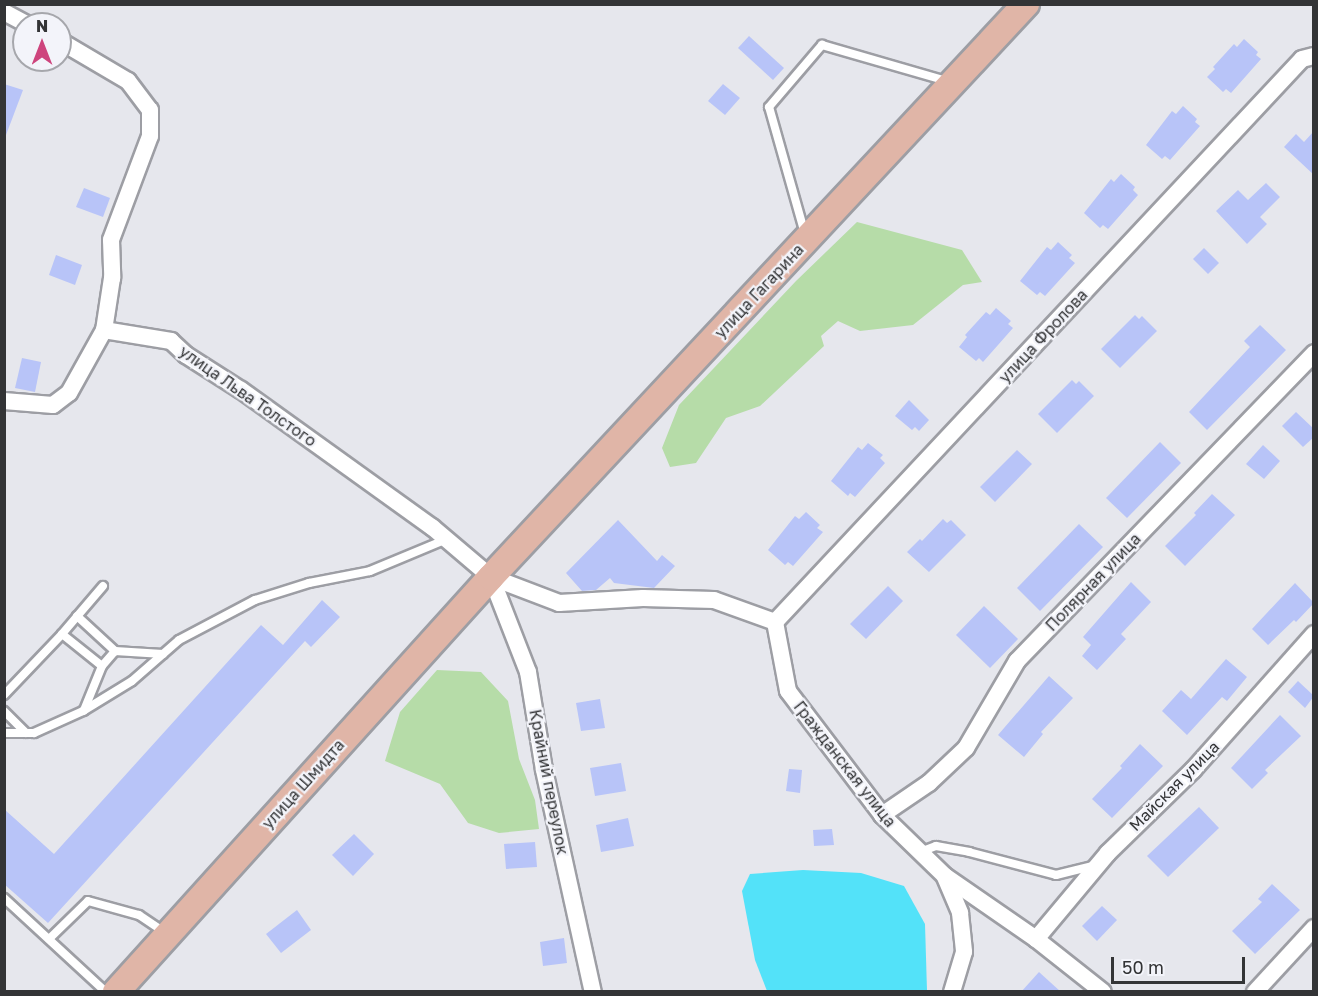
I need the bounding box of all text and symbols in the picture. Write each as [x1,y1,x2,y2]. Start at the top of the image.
north arrow [12,12,72,72]
text: N [36,16,48,36]
street label: улица Гагарина [710,240,808,342]
street label: улица Фролова [995,285,1091,387]
street label: улица Льва Толстого [176,341,320,451]
street label: Полярная улица [1041,529,1145,635]
street label: Гражданская улица [790,697,900,831]
street label: Крайний переулок [525,708,573,856]
street label: улица Шмидта [258,735,348,833]
street label: Майская улица [1125,737,1223,835]
scale bar [1114,945,1248,983]
text: 50 m [1122,956,1164,978]

